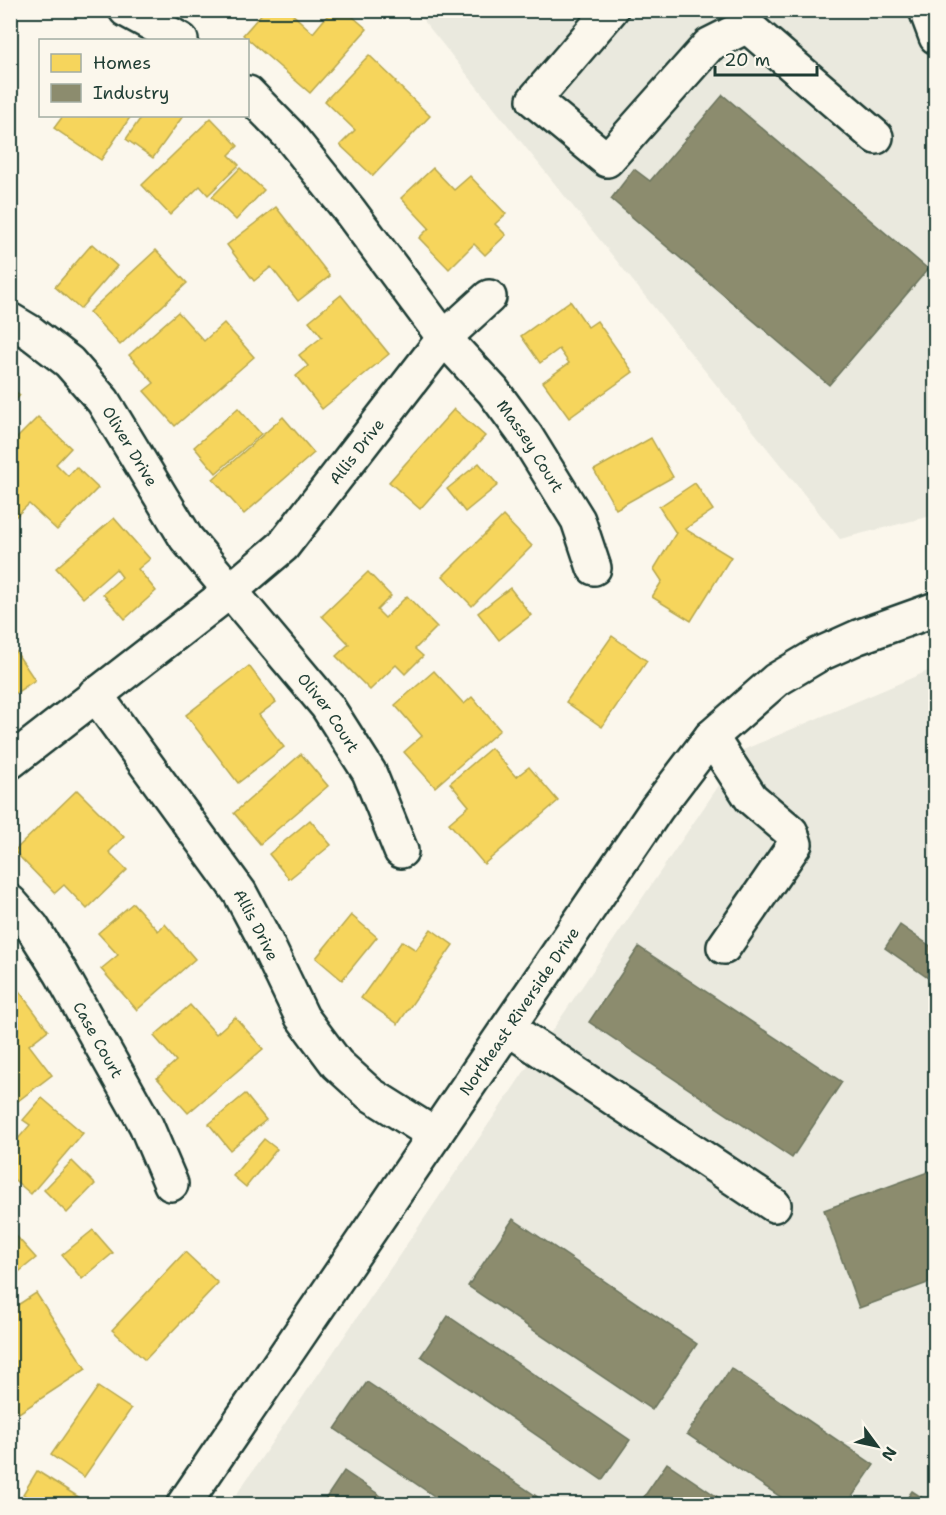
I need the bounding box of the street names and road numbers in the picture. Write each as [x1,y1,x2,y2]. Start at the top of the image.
street label: Massey Court [492,396,569,496]
street label: Oliver Drive [98,402,163,490]
street label: Allis Drive [324,414,389,489]
street label: Oliver Court [293,668,364,756]
street label: Allis Drive [229,885,284,964]
street label: Northeast Riverside Drive [454,923,584,1099]
street label: Case Court [69,998,128,1081]

